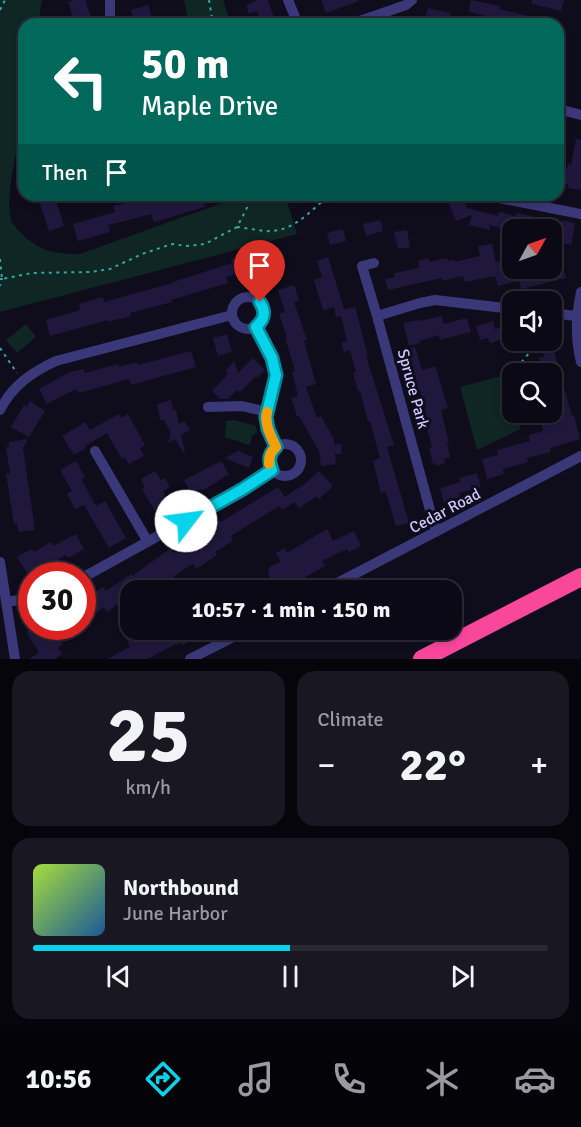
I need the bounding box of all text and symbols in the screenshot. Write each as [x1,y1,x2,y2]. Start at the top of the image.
text: 50 m [141,39,230,90]
icon: left [42,42,120,120]
text: Maple Drive [141,90,278,123]
icon: arrive [100,156,133,189]
text: Then [42,159,88,186]
north arrow [502,219,562,279]
map controls [502,219,562,423]
pin [234,240,285,302]
icon: arrive [243,249,276,282]
button: sound [502,291,562,351]
street label: Spruce Park [393,347,433,431]
button: search [502,363,562,423]
street label: Cedar Road [406,484,484,538]
position arrow [154,489,218,553]
speed limit sign: 30 [18,562,96,640]
text: 10:57 · 1 min · 150 m [191,596,391,623]
text: 25 [106,688,190,784]
text: Climate [318,707,383,732]
text: 22° [399,738,466,793]
text: − [318,745,335,786]
text: + [530,745,548,786]
text: km/h [126,775,171,800]
text: Northbound [123,874,239,901]
text: June Harbor [123,901,228,926]
icon: previous [102,960,135,993]
icon: pause [274,960,307,993]
icon: next [446,960,479,993]
icon: directions [142,1058,184,1100]
icon: music [235,1058,277,1100]
icon: phone [328,1058,370,1100]
icon: climate [421,1058,463,1100]
icon: car [514,1058,556,1100]
text: 10:56 [25,1063,92,1096]

